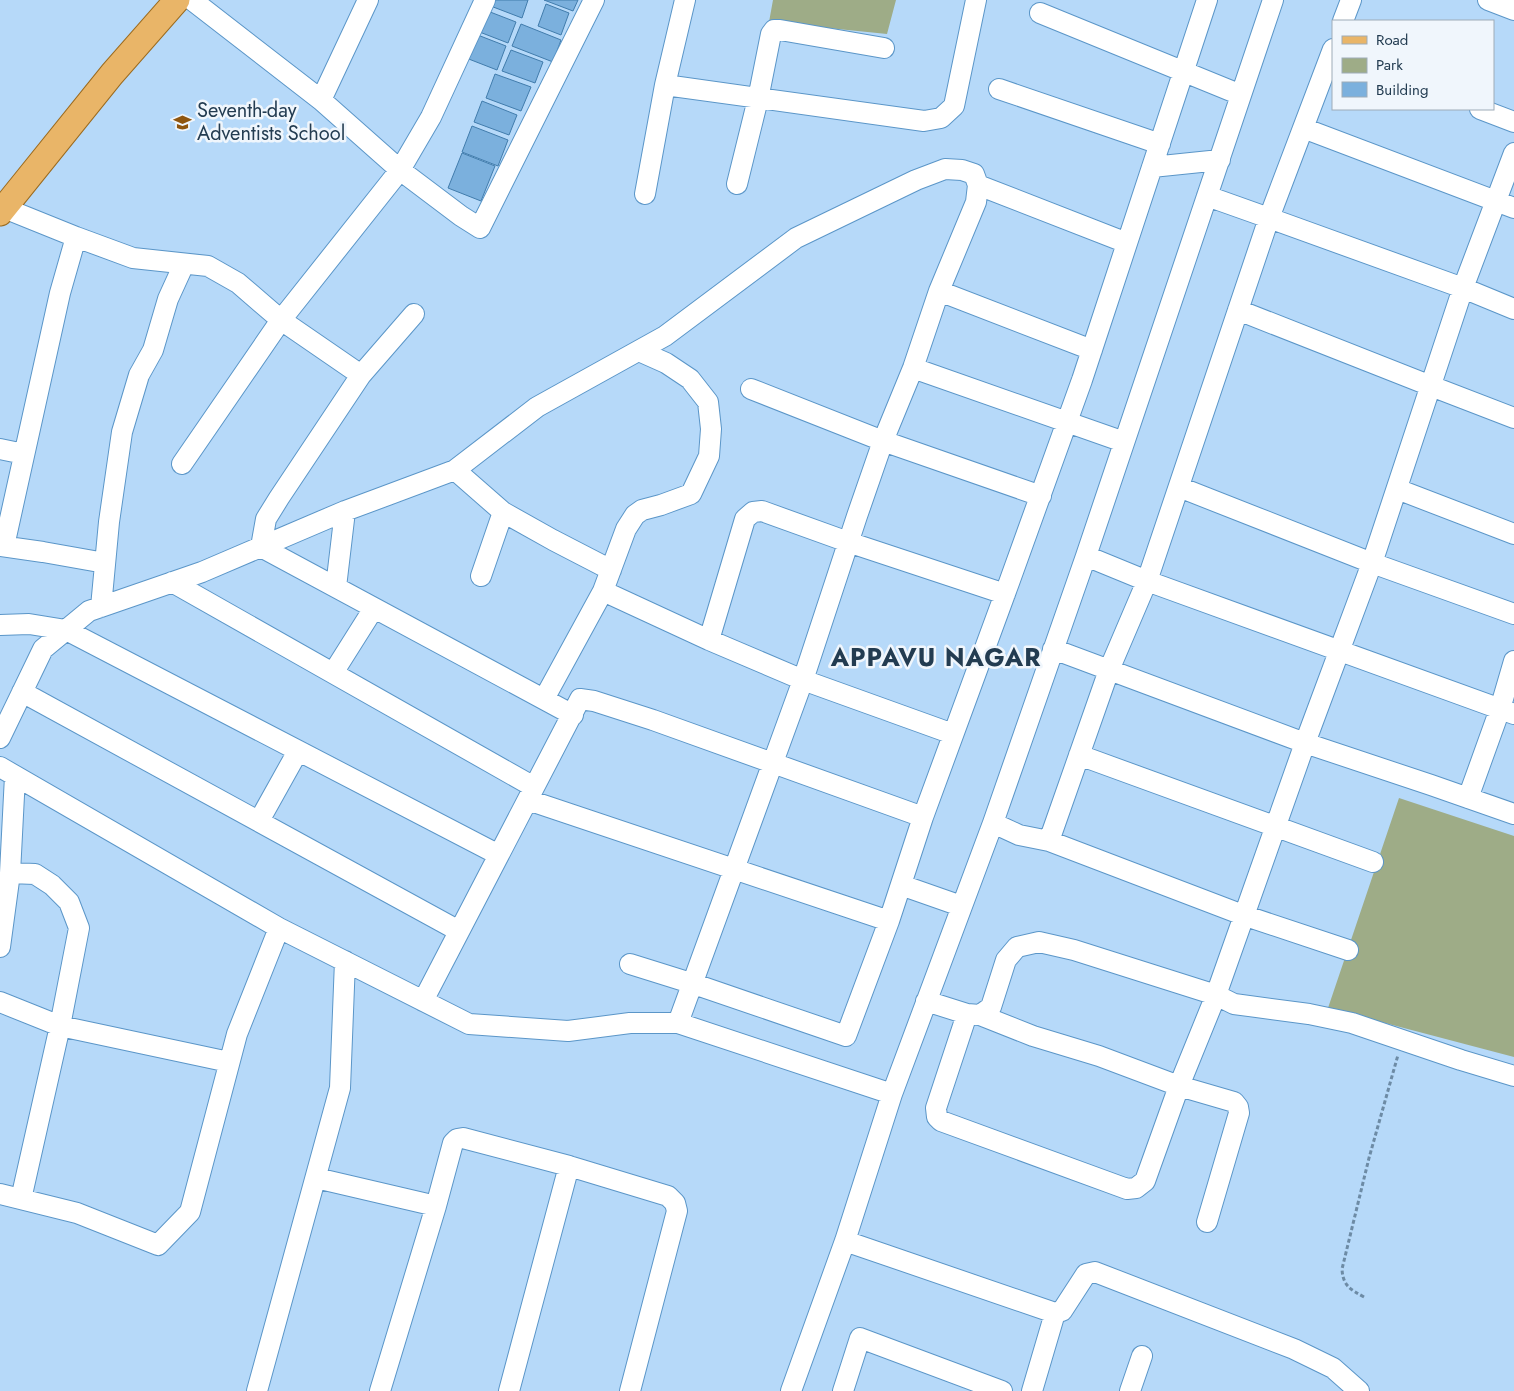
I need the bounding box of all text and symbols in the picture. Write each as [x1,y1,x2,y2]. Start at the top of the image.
legend [1332,20,1494,110]
text: Road [1376,29,1408,51]
text: Park [1376,54,1403,76]
text: Building [1376,79,1428,101]
place label: Seventh-day Adventists School [197,96,345,148]
school or university icon: Seventh-day Adventists School [173,112,193,132]
district label: APPAVU NAGAR [830,639,1041,675]

